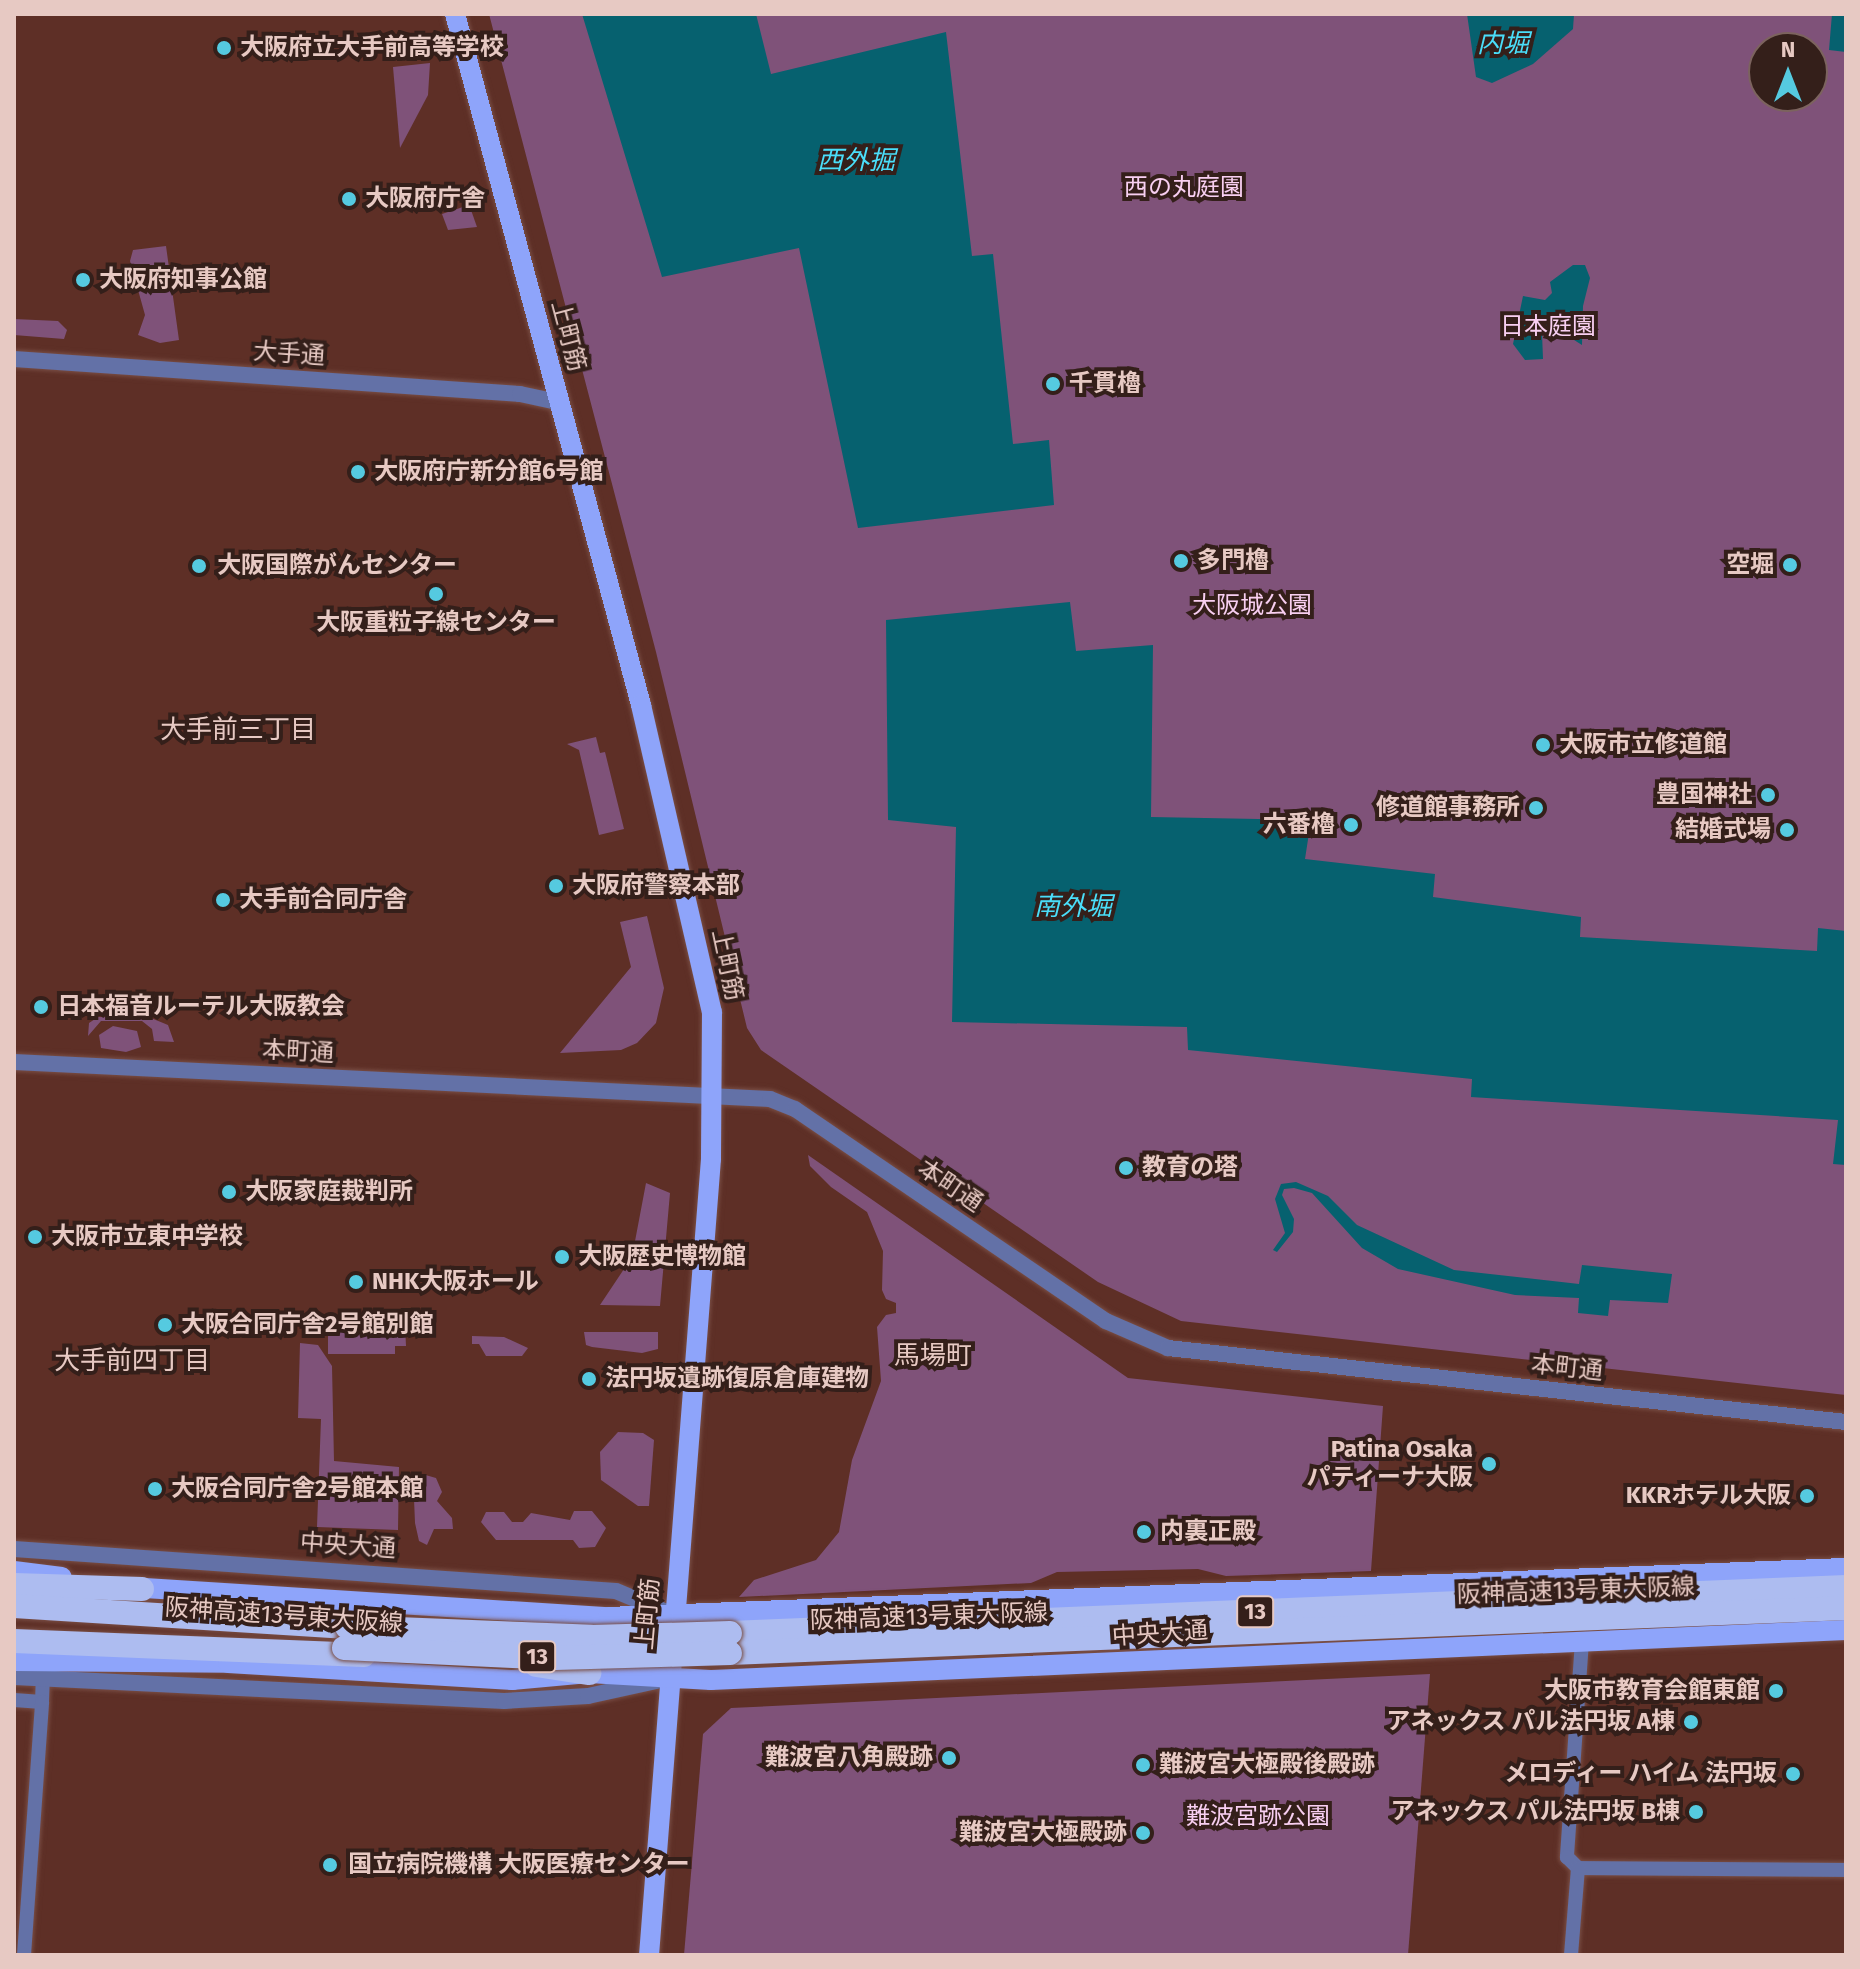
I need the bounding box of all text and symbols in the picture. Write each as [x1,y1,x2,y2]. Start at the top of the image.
water label: 内堀 [1477,28,1529,60]
north arrow [1748,32,1828,112]
place label: 大阪府立大手前高等学校 [240,34,504,62]
text: N [1781,36,1795,63]
marker: 大阪府立大手前高等学校 [215,39,233,57]
water label: 西外掘 [817,145,895,177]
park label: 西の丸庭園 [1124,174,1244,202]
place label: 大阪府庁舎 [365,185,485,213]
marker: 大阪府庁舎 [340,190,358,208]
place label: 大阪府知事公館 [99,266,267,294]
marker: 大阪府知事公館 [74,271,92,289]
street label: 上町筋 [545,297,591,375]
park label: 日本庭園 [1500,313,1596,341]
street label: 大手通 [252,337,326,371]
place label: 千貫櫓 [1069,370,1141,398]
marker: 千貫櫓 [1044,375,1062,393]
place label: 大阪府庁新分館6号館 [374,458,604,486]
marker: 大阪府庁新分館6号館 [349,463,367,481]
place label: 多門櫓 [1197,547,1269,575]
place label: 空堀 [1726,551,1774,579]
place label: 大阪国際がんセンター [217,552,457,580]
marker: 多門櫓 [1172,552,1190,570]
marker: 大阪国際がんセンター [188,555,210,577]
marker: 空堀 [1781,556,1799,574]
marker: 大阪重粒子線センター [425,583,447,605]
park label: 大阪城公園 [1192,592,1312,620]
place label: 大阪重粒子線センター [316,609,556,637]
district label: 大手前三丁目 [160,714,316,746]
place label: 大阪市立修道館 [1559,731,1727,759]
marker: 大阪市立修道館 [1534,736,1552,754]
place label: 豊国神社 [1656,781,1752,809]
marker: 豊国神社 [1759,786,1777,804]
place label: 修道館事務所 [1376,794,1520,822]
marker: 修道館事務所 [1527,799,1545,817]
place label: 六番櫓 [1263,811,1335,839]
marker: 六番櫓 [1342,816,1360,834]
place label: 結婚式場 [1675,816,1771,844]
marker: 結婚式場 [1778,821,1796,839]
place label: 大阪府警察本部 [572,872,740,900]
marker: 大阪府警察本部 [547,877,565,895]
place label: 大手前合同庁舎 [239,886,407,914]
marker: 大手前合同庁舎 [214,891,232,909]
water label: 南外堀 [1034,891,1112,923]
street label: 上町筋 [705,927,749,1003]
place label: 日本福音ルーテル大阪教会 [57,993,345,1021]
marker: 日本福音ルーテル大阪教会 [32,998,50,1016]
street label: 本町通 [261,1036,335,1068]
street label: 本町通 [912,1154,988,1218]
place label: 教育の塔 [1142,1154,1238,1182]
marker: 教育の塔 [1117,1159,1135,1177]
place label: 大阪家庭裁判所 [245,1178,413,1206]
marker: 大阪家庭裁判所 [220,1183,238,1201]
place label: 大阪市立東中学校 [51,1223,243,1251]
marker: 大阪市立東中学校 [26,1228,44,1246]
place label: 大阪歴史博物館 [578,1243,746,1271]
marker: 大阪歴史博物館 [553,1248,571,1266]
place label: NHK大阪ホール [372,1268,539,1296]
marker: NHK大阪ホール [347,1273,365,1291]
place label: 大阪合同庁舎2号館別館 [181,1311,433,1339]
marker: 大阪合同庁舎2号館別館 [156,1316,174,1334]
district label: 馬場町 [894,1340,972,1372]
district label: 大手前四丁目 [54,1345,210,1377]
street label: 本町通 [1530,1350,1604,1386]
place label: 法円坂遺跡復原倉庫建物 [605,1365,869,1393]
marker: 法円坂遺跡復原倉庫建物 [580,1370,598,1388]
place label: Patina Osaka パティーナ大阪 [1305,1436,1473,1492]
marker: Patina Osaka パティーナ大阪 [1480,1455,1498,1473]
place label: 大阪合同庁舎2号館本館 [171,1475,423,1503]
marker: 大阪合同庁舎2号館本館 [146,1480,164,1498]
place label: KKRホテル大阪 [1626,1482,1791,1510]
marker: KKRホテル大阪 [1798,1487,1816,1505]
place label: 内裏正殿 [1160,1518,1256,1546]
marker: 内裏正殿 [1135,1523,1153,1541]
street label: 中央大通 [299,1528,397,1564]
street label: 阪神高速13号東大阪線 [1456,1572,1696,1610]
street label: 上町筋 [631,1577,665,1651]
street label: 阪神高速13号東大阪線 [164,1593,404,1639]
road number: 13 [1235,1594,1275,1630]
street label: 阪神高速13号東大阪線 [809,1598,1049,1636]
street label: 中央大通 [1111,1616,1209,1652]
road number: 13 [517,1639,557,1675]
place label: 大阪市教育会館東館 [1544,1677,1760,1705]
marker: 大阪市教育会館東館 [1767,1682,1785,1700]
place label: アネックス パル法円坂 A棟 [1385,1708,1675,1736]
marker: アネックス パル法円坂 A棟 [1682,1713,1700,1731]
place label: 難波宮八角殿跡 [765,1744,933,1772]
marker: 難波宮八角殿跡 [940,1749,958,1767]
place label: 難波宮大極殿後殿跡 [1159,1751,1375,1779]
marker: 難波宮大極殿後殿跡 [1134,1756,1152,1774]
place label: メロディー ハイム 法円坂 [1502,1760,1777,1788]
marker: メロディー ハイム 法円坂 [1784,1765,1802,1783]
place label: アネックス パル法円坂 B棟 [1390,1798,1680,1826]
park label: 難波宮跡公園 [1186,1803,1330,1831]
marker: アネックス パル法円坂 B棟 [1687,1803,1705,1821]
place label: 難波宮大極殿跡 [959,1819,1127,1847]
marker: 難波宮大極殿跡 [1134,1824,1152,1842]
place label: 国立病院機構 大阪医療センター [348,1851,690,1879]
marker: 国立病院機構 大阪医療センター [319,1854,341,1876]

